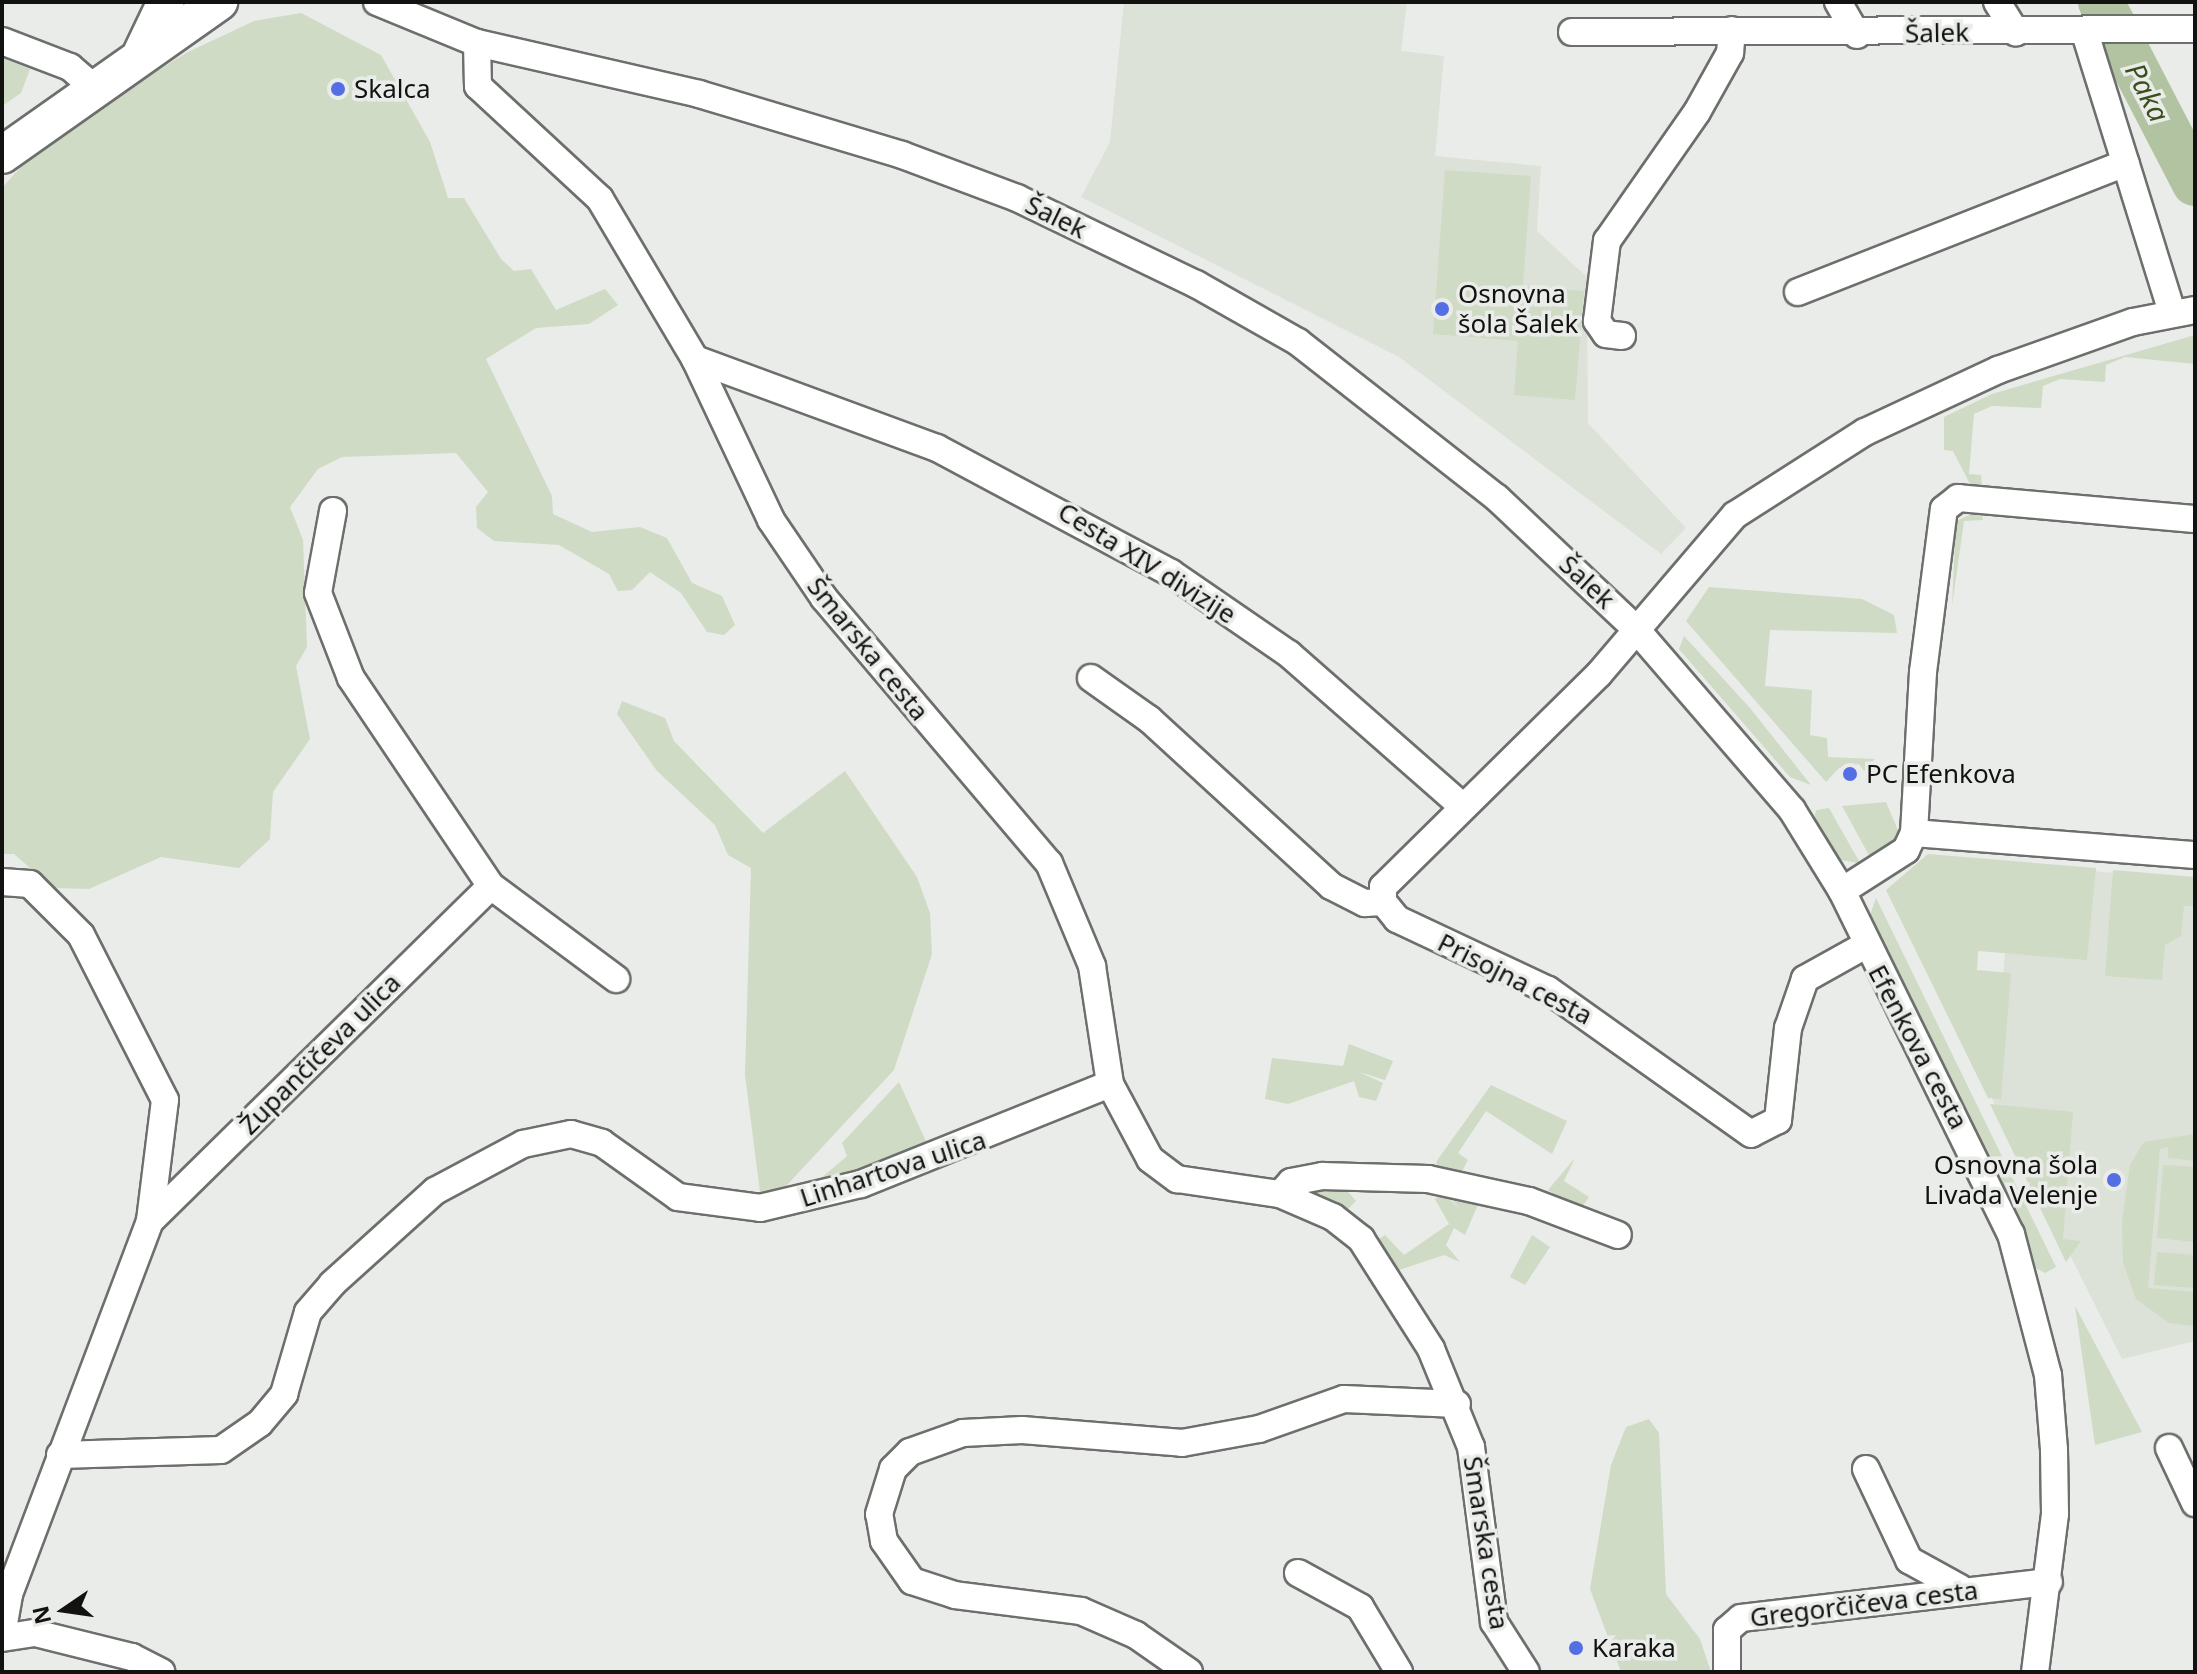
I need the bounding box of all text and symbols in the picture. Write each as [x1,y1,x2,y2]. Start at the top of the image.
street label: Šalek [1905,17,1969,49]
water label: Paka [2119,57,2177,127]
place label: Skalca [354,73,431,105]
marker: Skalca [329,80,347,98]
street label: Šalek [1020,189,1092,245]
place label: Osnovna šola Šalek [1458,278,1578,340]
marker: Osnovna šola Šalek [1433,300,1451,318]
street label: Cesta XIV divizije [1052,496,1242,630]
street label: Šalek [1553,549,1621,615]
street label: Šmarska cesta [801,571,935,727]
place label: PC Efenkova [1866,758,2016,790]
marker: PC Efenkova [1841,765,1859,783]
street label: Prisojna cesta [1433,927,1597,1031]
street label: Efenkova cesta [1862,960,1974,1134]
street label: Župančičeva ulica [233,967,407,1141]
street label: Linhartova ulica [796,1124,990,1214]
place label: Osnovna šola Livada Velenje [1924,1149,2098,1210]
marker: Osnovna šola Livada Velenje [2105,1171,2123,1189]
street label: Šmarska cesta [1457,1454,1515,1632]
north arrow [24,1570,104,1650]
street label: Gregorčičeva cesta [1748,1575,1980,1633]
text: N [24,1603,57,1627]
place label: Karaka [1592,1632,1676,1664]
marker: Karaka [1567,1639,1585,1657]

